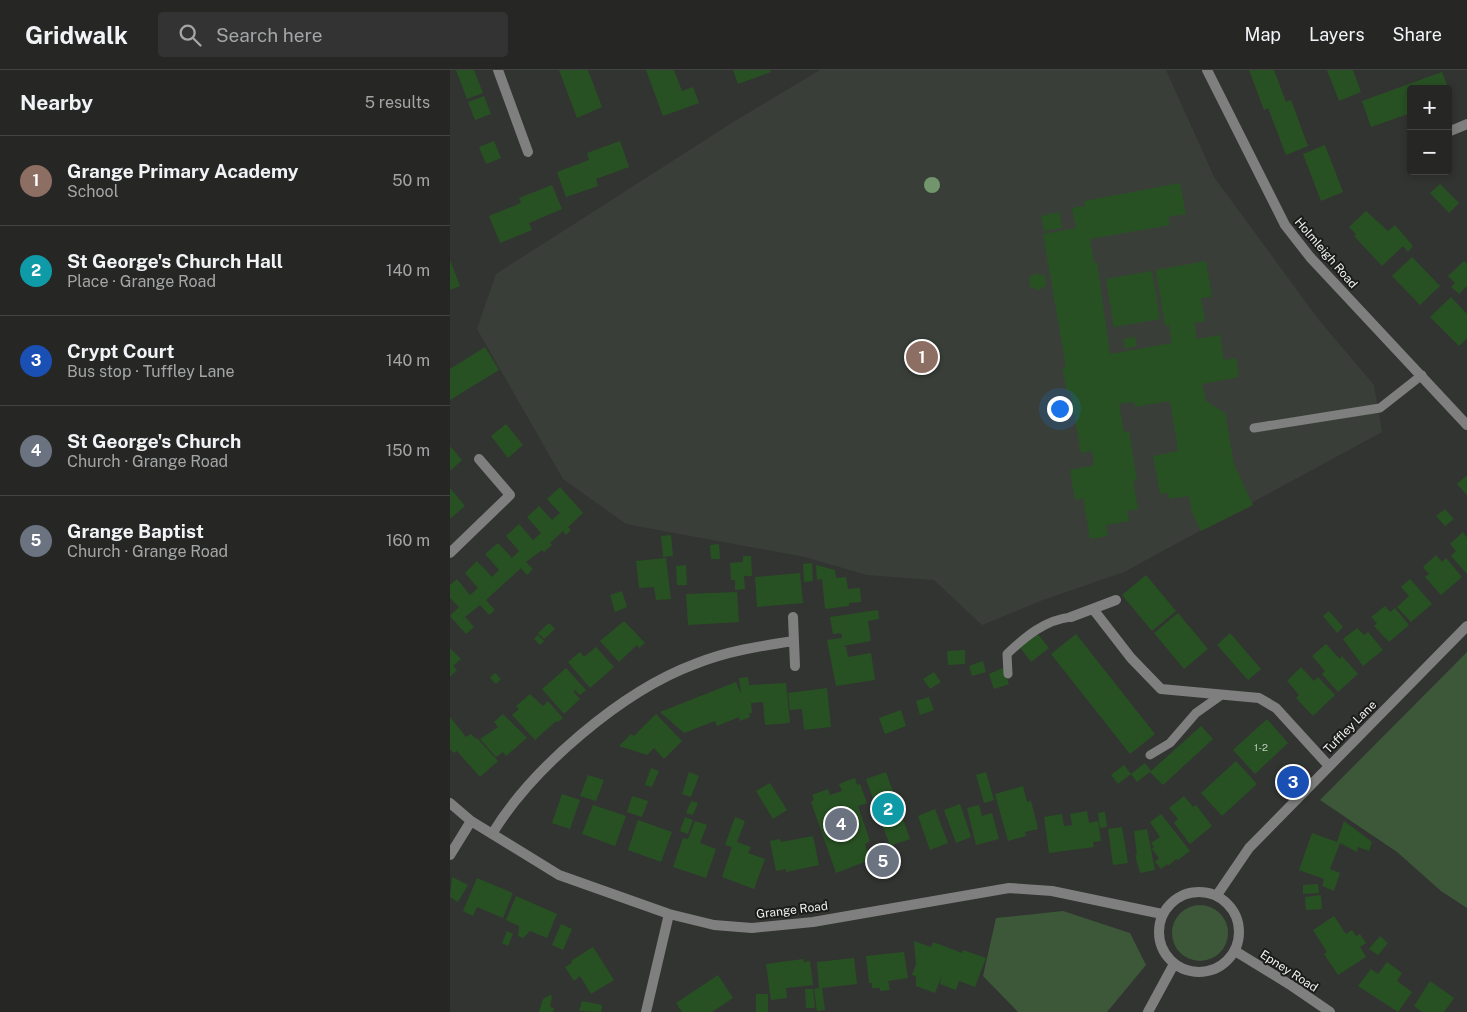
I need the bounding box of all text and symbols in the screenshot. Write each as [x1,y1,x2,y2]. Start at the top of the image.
search box [158,12,508,57]
text: Gridwalk [25,21,128,49]
icon: search [176,21,204,49]
text: Search here [216,24,323,46]
text: Map [1245,24,1281,45]
text: Layers [1309,24,1365,45]
text: Share [1393,24,1442,45]
map controls [1407,85,1452,175]
button: + [1407,85,1452,130]
text: Nearby [20,90,93,115]
text: 5 results [365,93,430,112]
button: − [1407,130,1452,175]
text: Grange Primary Academy [67,160,298,182]
text: 1 [33,171,39,190]
text: 50 m [392,171,430,190]
text: School [67,182,118,201]
street label: Holmleigh Road [1292,215,1360,291]
text: St George's Church Hall [67,250,283,272]
text: 2 [31,261,41,280]
text: 140 m [386,261,430,280]
text: Place · Grange Road [67,272,216,291]
pin: 1 [906,338,938,376]
text: Crypt Court [67,340,174,362]
text: 3 [31,351,41,370]
text: 140 m [386,351,430,370]
text: Bus stop · Tuffley Lane [67,362,235,381]
your location [1047,396,1073,422]
text: St George's Church [67,430,241,452]
text: 4 [31,441,41,460]
text: 150 m [386,441,430,460]
text: Church · Grange Road [67,452,228,471]
text: Grange Baptist [67,520,204,542]
text: 5 [31,531,41,550]
text: 160 m [386,531,430,550]
text: Church · Grange Road [67,542,228,561]
street label: Tuffley Lane [1321,698,1379,756]
house number: 1-2 [1254,741,1268,753]
pin: 3 [1277,763,1309,801]
pin: 2 [872,790,904,828]
pin: 4 [825,805,857,843]
pin: 5 [867,842,899,880]
street label: Grange Road [755,899,829,921]
street label: Epney Road [1258,947,1320,995]

